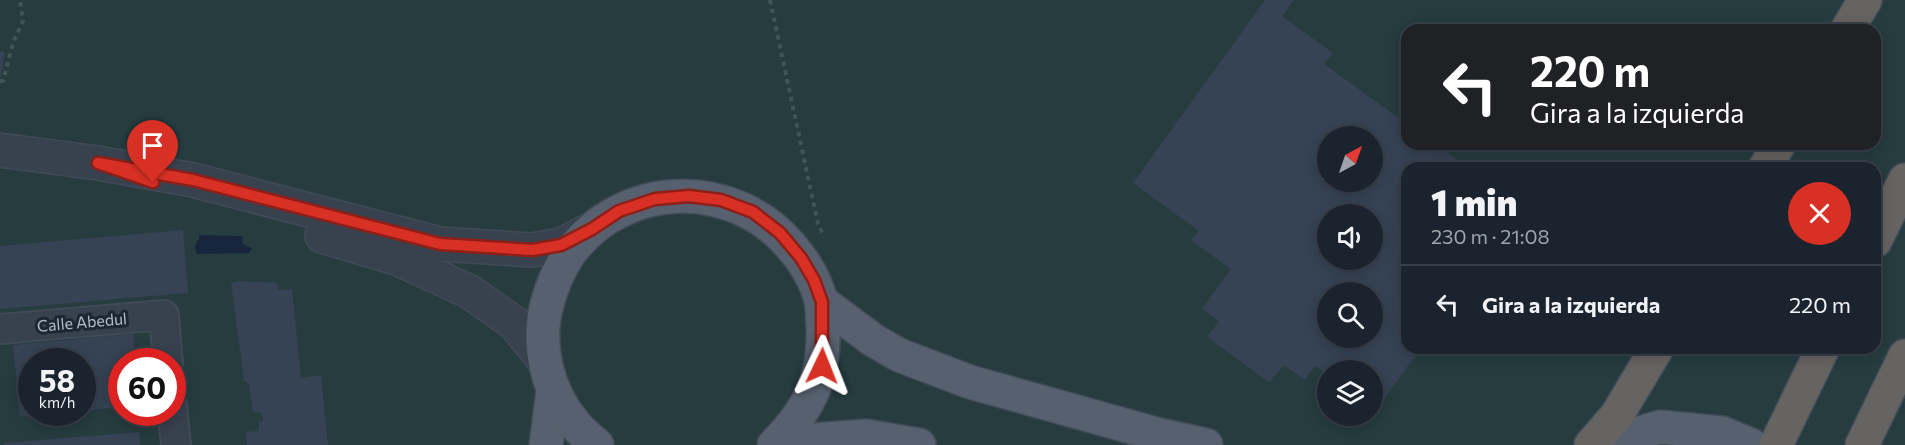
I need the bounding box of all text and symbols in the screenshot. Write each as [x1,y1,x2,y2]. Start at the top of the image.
text: 220 m [1530,44,1650,96]
icon: left [1431,48,1509,126]
text: Gira a la izquierda [1530,96,1744,129]
pin [127,120,178,182]
north arrow [1317,126,1383,192]
map controls [1317,126,1383,426]
icon: arrive [136,129,169,162]
text: 1 min [1431,179,1517,223]
button: close [1788,182,1851,245]
button: sound [1317,204,1383,270]
text: 230 m · 21:08 [1431,224,1550,248]
button: search [1317,282,1383,348]
icon: left [1431,288,1464,321]
text: Gira a la izquierda [1482,291,1660,318]
text: 220 m [1789,291,1851,318]
street label: Calle Abedul [36,308,128,335]
position arrow [790,334,854,398]
speed limit sign: 60 [108,348,186,426]
button: layers [1317,360,1383,426]
text: 58 [39,361,75,398]
text: km/h [39,393,75,411]

